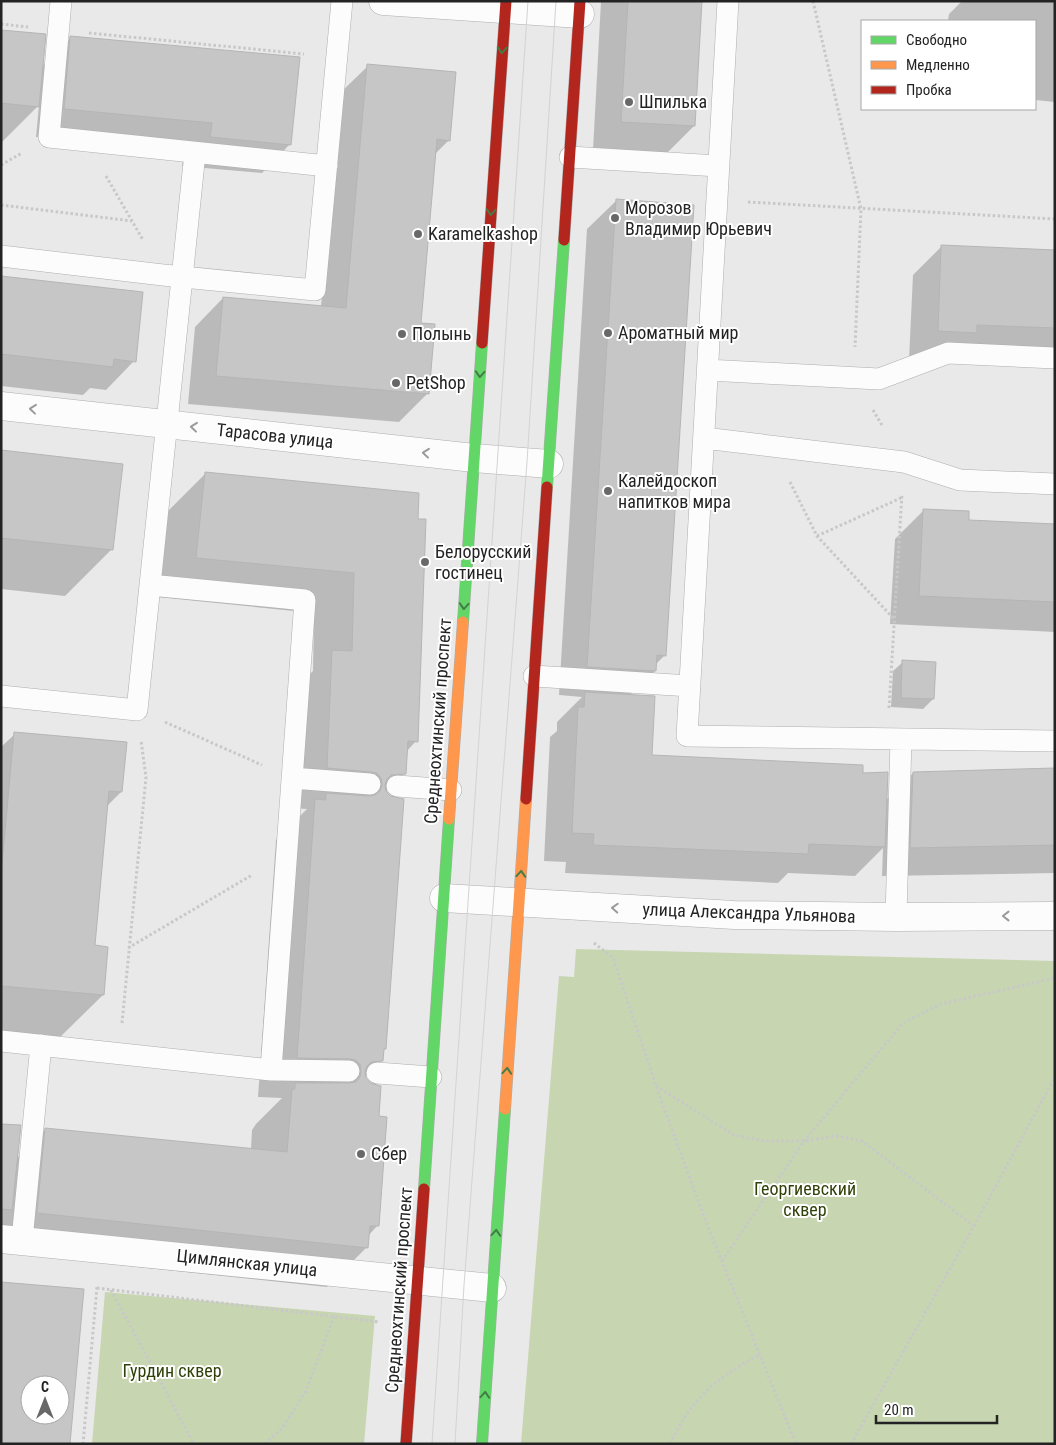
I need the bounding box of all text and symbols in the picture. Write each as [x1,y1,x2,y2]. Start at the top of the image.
legend [861,20,1036,110]
text: Свободно [906,31,967,49]
one-way arrow [497,46,508,54]
text: Медленно [906,56,970,74]
text: Пробка [906,81,952,99]
place label: Шпилька [639,91,707,112]
marker: Шпилька [623,96,635,108]
place label: Морозов Владимир Юрьевич [625,197,772,239]
one-way arrow [486,208,497,216]
marker: Морозов Владимир Юрьевич [609,212,621,224]
place label: Karamelkashop [428,223,538,244]
marker: Karamelkashop [412,228,424,240]
place label: Ароматный мир [618,322,739,343]
place label: Полынь [412,323,471,344]
marker: Ароматный мир [602,327,614,339]
marker: Полынь [396,328,408,340]
one-way arrow [474,370,485,378]
place label: PetShop [406,372,466,393]
marker: PetShop [390,377,402,389]
one-way arrow [29,404,37,415]
street label: Тарасова улица [216,419,334,452]
one-way arrow [190,422,198,433]
one-way arrow [421,448,429,459]
place label: Калейдоскоп напитков мира [618,470,731,512]
marker: Калейдоскоп напитков мира [602,485,614,497]
place label: Белорусский гостинец [435,541,531,583]
marker: Белорусский гостинец [419,556,431,568]
one-way arrow [458,602,469,610]
street label: Среднеохтинский проспект [420,617,455,825]
one-way arrow [515,870,526,878]
street label: улица Александра Ульянова [642,898,856,927]
one-way arrow [611,903,619,914]
one-way arrow [1002,911,1010,922]
one-way arrow [502,1067,513,1075]
place label: Сбер [371,1143,407,1164]
marker: Сбер [355,1148,367,1160]
park label: Георгиевский сквер [754,1178,856,1220]
street label: Среднеохтинский проспект [381,1186,416,1394]
one-way arrow [490,1229,501,1237]
street label: Цимлянская улица [176,1245,318,1280]
park label: Гурдин сквер [122,1360,222,1381]
north arrow [20,1375,70,1425]
text: С [41,1379,49,1395]
one-way arrow [479,1391,490,1399]
scale bar [876,1392,997,1424]
text: 20 m [884,1401,914,1419]

